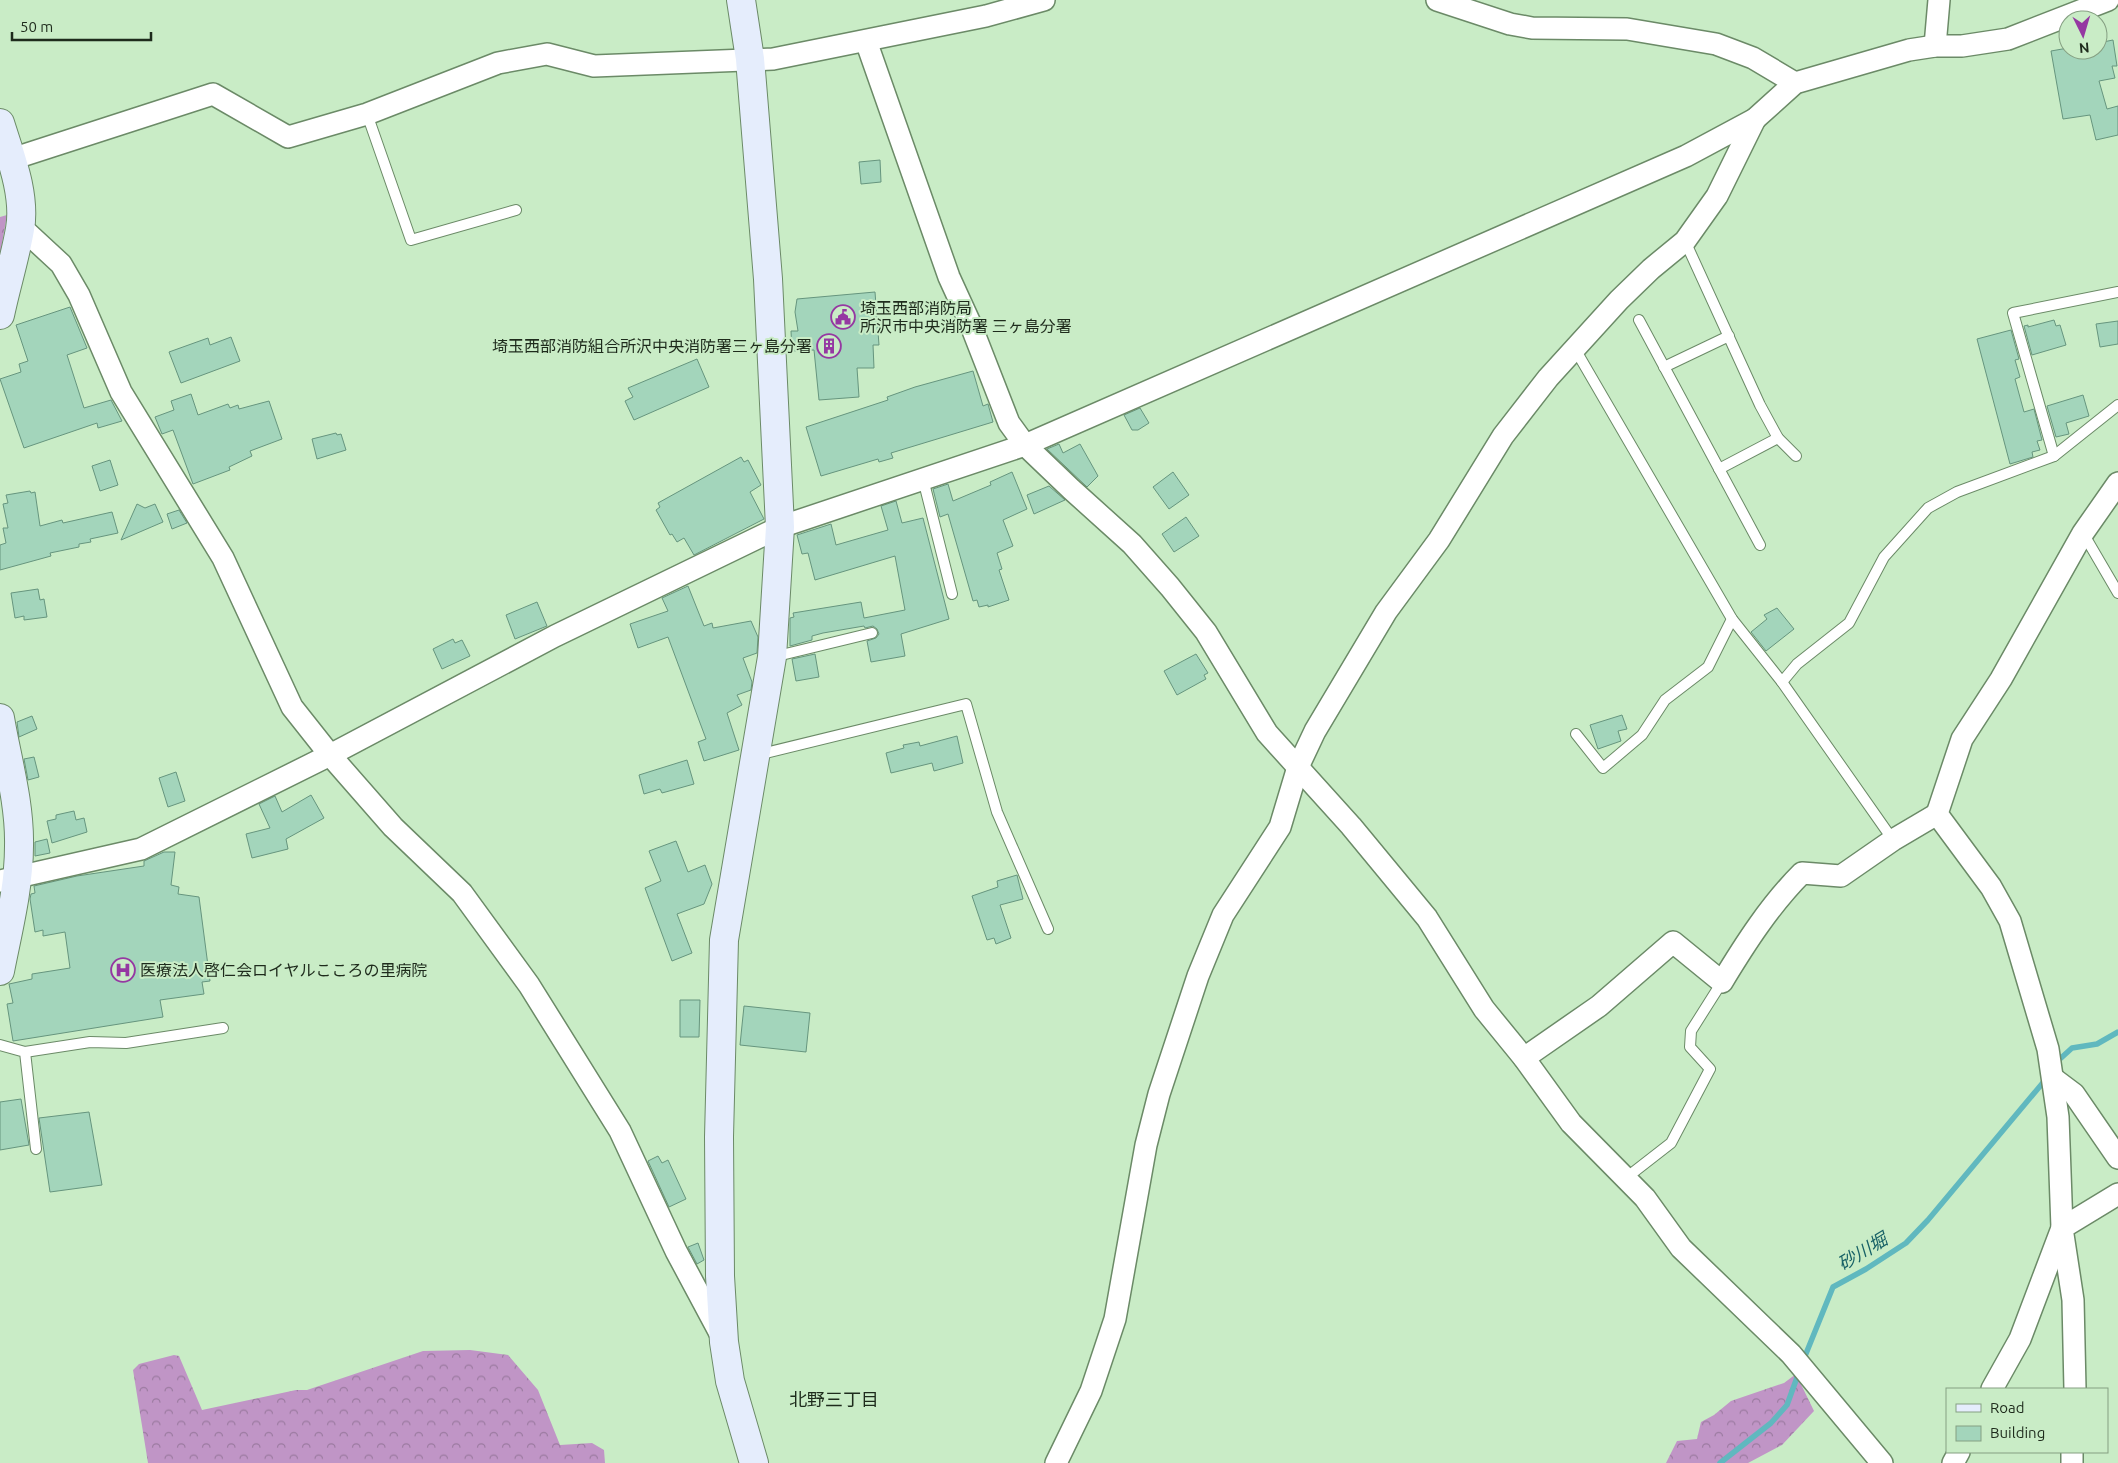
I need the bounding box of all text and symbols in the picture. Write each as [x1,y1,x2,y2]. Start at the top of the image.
scale bar [12,10,151,42]
north arrow [2058,10,2108,60]
text: 50 m [20,18,53,35]
text: N [2078,40,2090,56]
place label: 埼玉西部消防局 所沢市中央消防署 三ヶ島分署 [860,299,1072,335]
public building icon: 埼玉西部消防局 所沢市中央消防署 三ヶ島分署 [830,304,856,330]
building icon: 埼玉西部消防組合所沢中央消防署三ヶ島分署 [816,333,842,359]
place label: 埼玉西部消防組合所沢中央消防署三ヶ島分署 [492,337,812,355]
hospital icon: 医療法人啓仁会ロイヤルこころの里病院 [110,957,136,983]
place label: 医療法人啓仁会ロイヤルこころの里病院 [140,961,428,979]
water label: 砂川堀 [1834,1227,1893,1273]
legend [1946,1388,2108,1453]
district label: 北野三丁目 [789,1389,879,1409]
text: Road [1990,1399,2025,1416]
text: Building [1990,1424,2045,1441]

